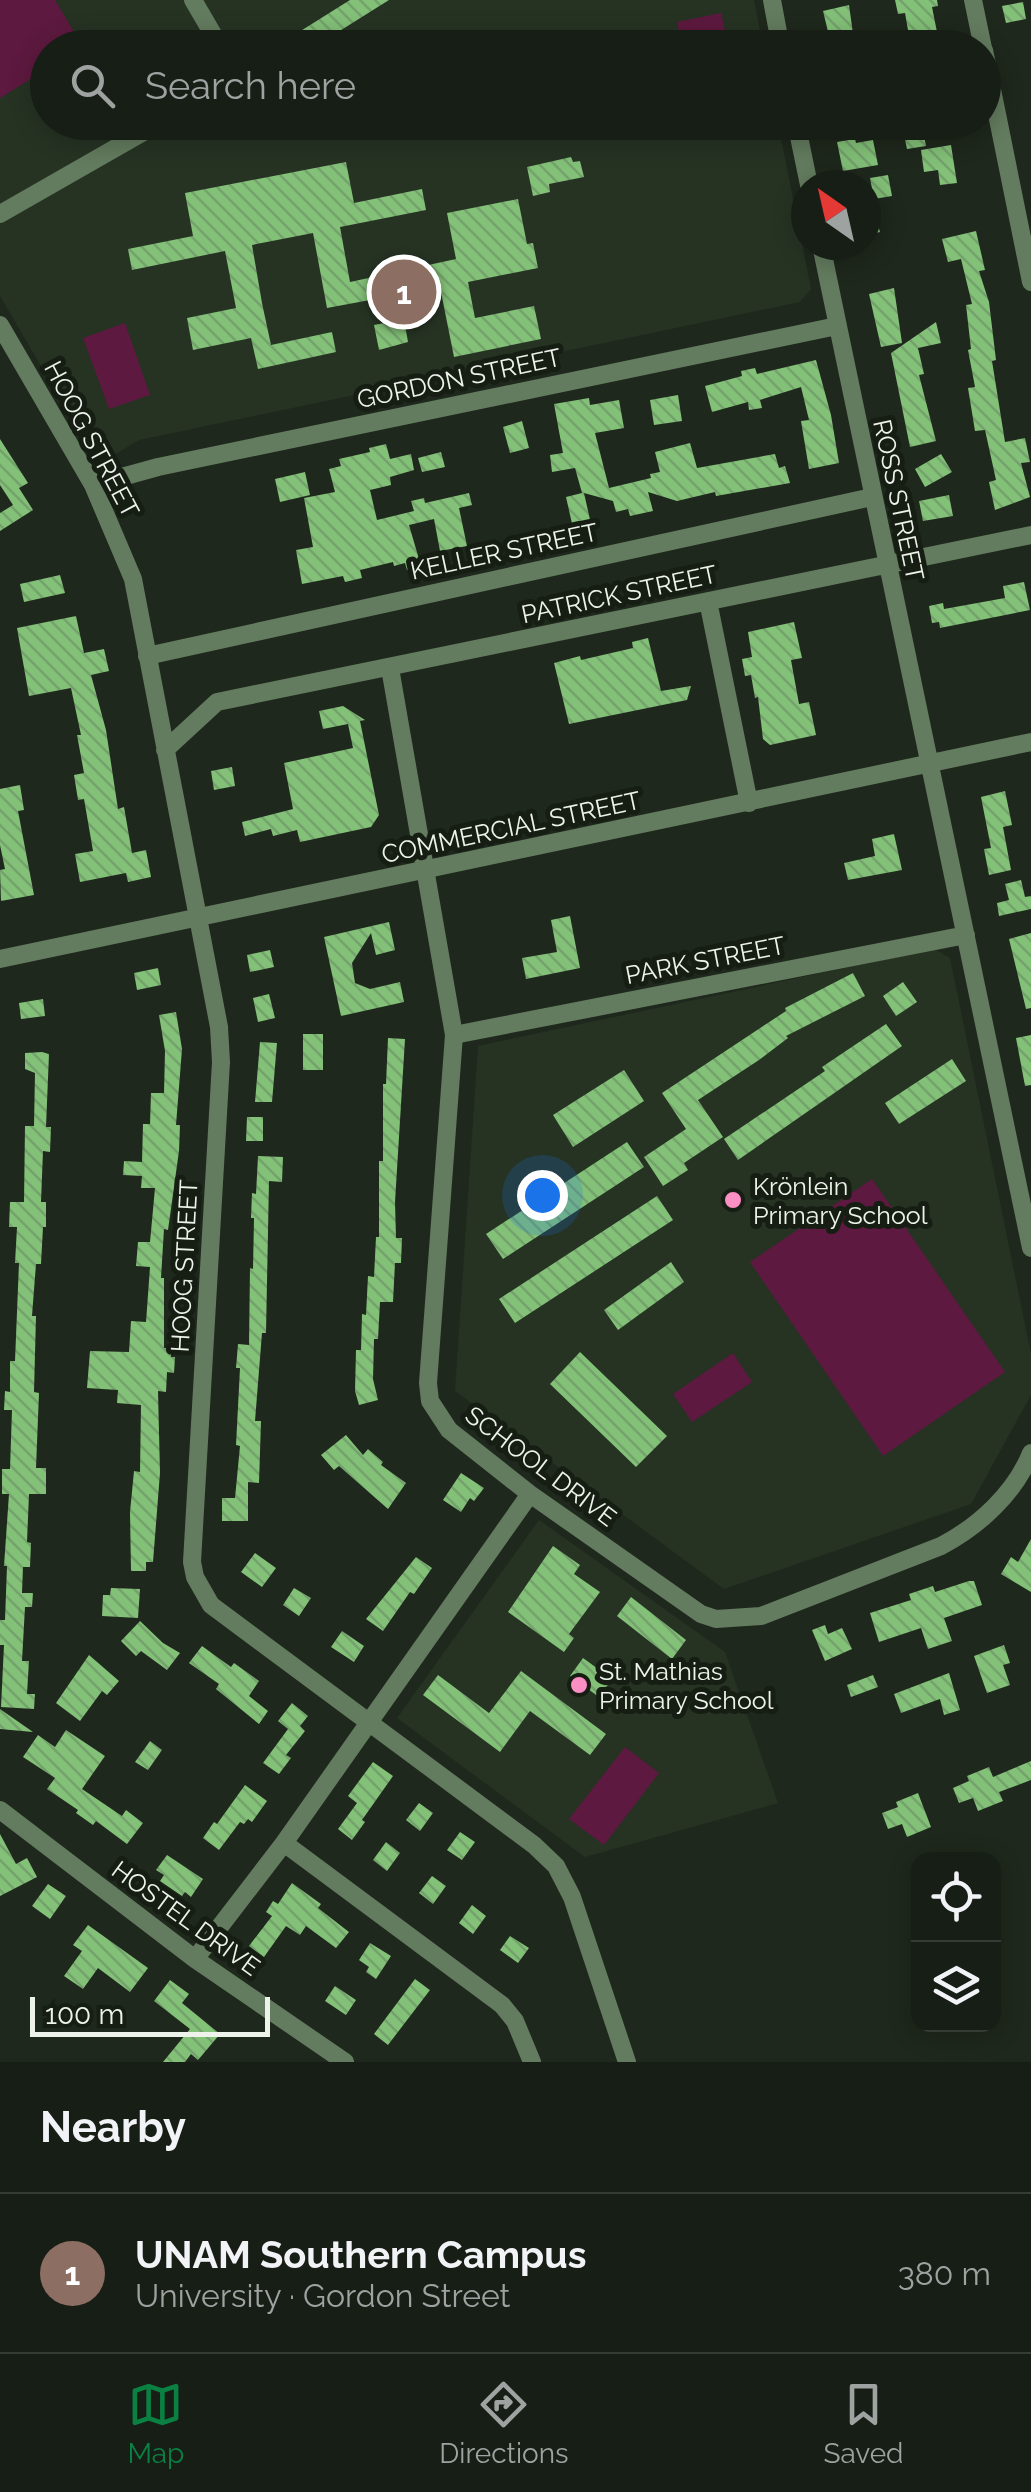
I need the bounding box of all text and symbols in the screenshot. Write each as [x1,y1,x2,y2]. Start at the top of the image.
search box [30,30,1001,140]
icon: search [65,58,120,113]
text: Search here [145,63,356,108]
north arrow [791,170,881,260]
pin: 1 [372,254,436,330]
street label: GORDON STREET [354,342,564,414]
street label: HOOG STREET [38,356,146,522]
street label: ROSS STREET [867,417,931,583]
street label: KELLER STREET [408,516,600,586]
street label: PATRICK STREET [519,559,719,629]
street label: COMMERCIAL STREET [379,785,643,869]
street label: PARK STREET [623,930,787,990]
your location [517,1170,568,1221]
place label: Krönlein Primary School [753,1171,928,1230]
street label: HOOG STREET [165,1179,203,1353]
marker: Krönlein Primary School [722,1189,744,1211]
street label: SCHOOL DRIVE [460,1400,622,1532]
place label: St. Mathias Primary School [599,1656,774,1715]
marker: St. Mathias Primary School [568,1674,590,1696]
map controls [911,1852,1001,2032]
button: locate [911,1852,1001,1942]
street label: HOSTEL DRIVE [106,1854,266,1982]
button: layers [911,1942,1001,2032]
scale bar [30,1992,270,2036]
text: 100 m [45,1998,124,2031]
text: Nearby [40,2103,186,2152]
text: UNAM Southern Campus [135,2232,586,2277]
text: 1 [65,2255,80,2292]
text: 380 m [898,2255,991,2292]
text: University · Gordon Street [135,2277,510,2314]
tab: Map [127,2377,184,2470]
tab: Directions [439,2377,569,2470]
tab: Saved [823,2377,904,2470]

